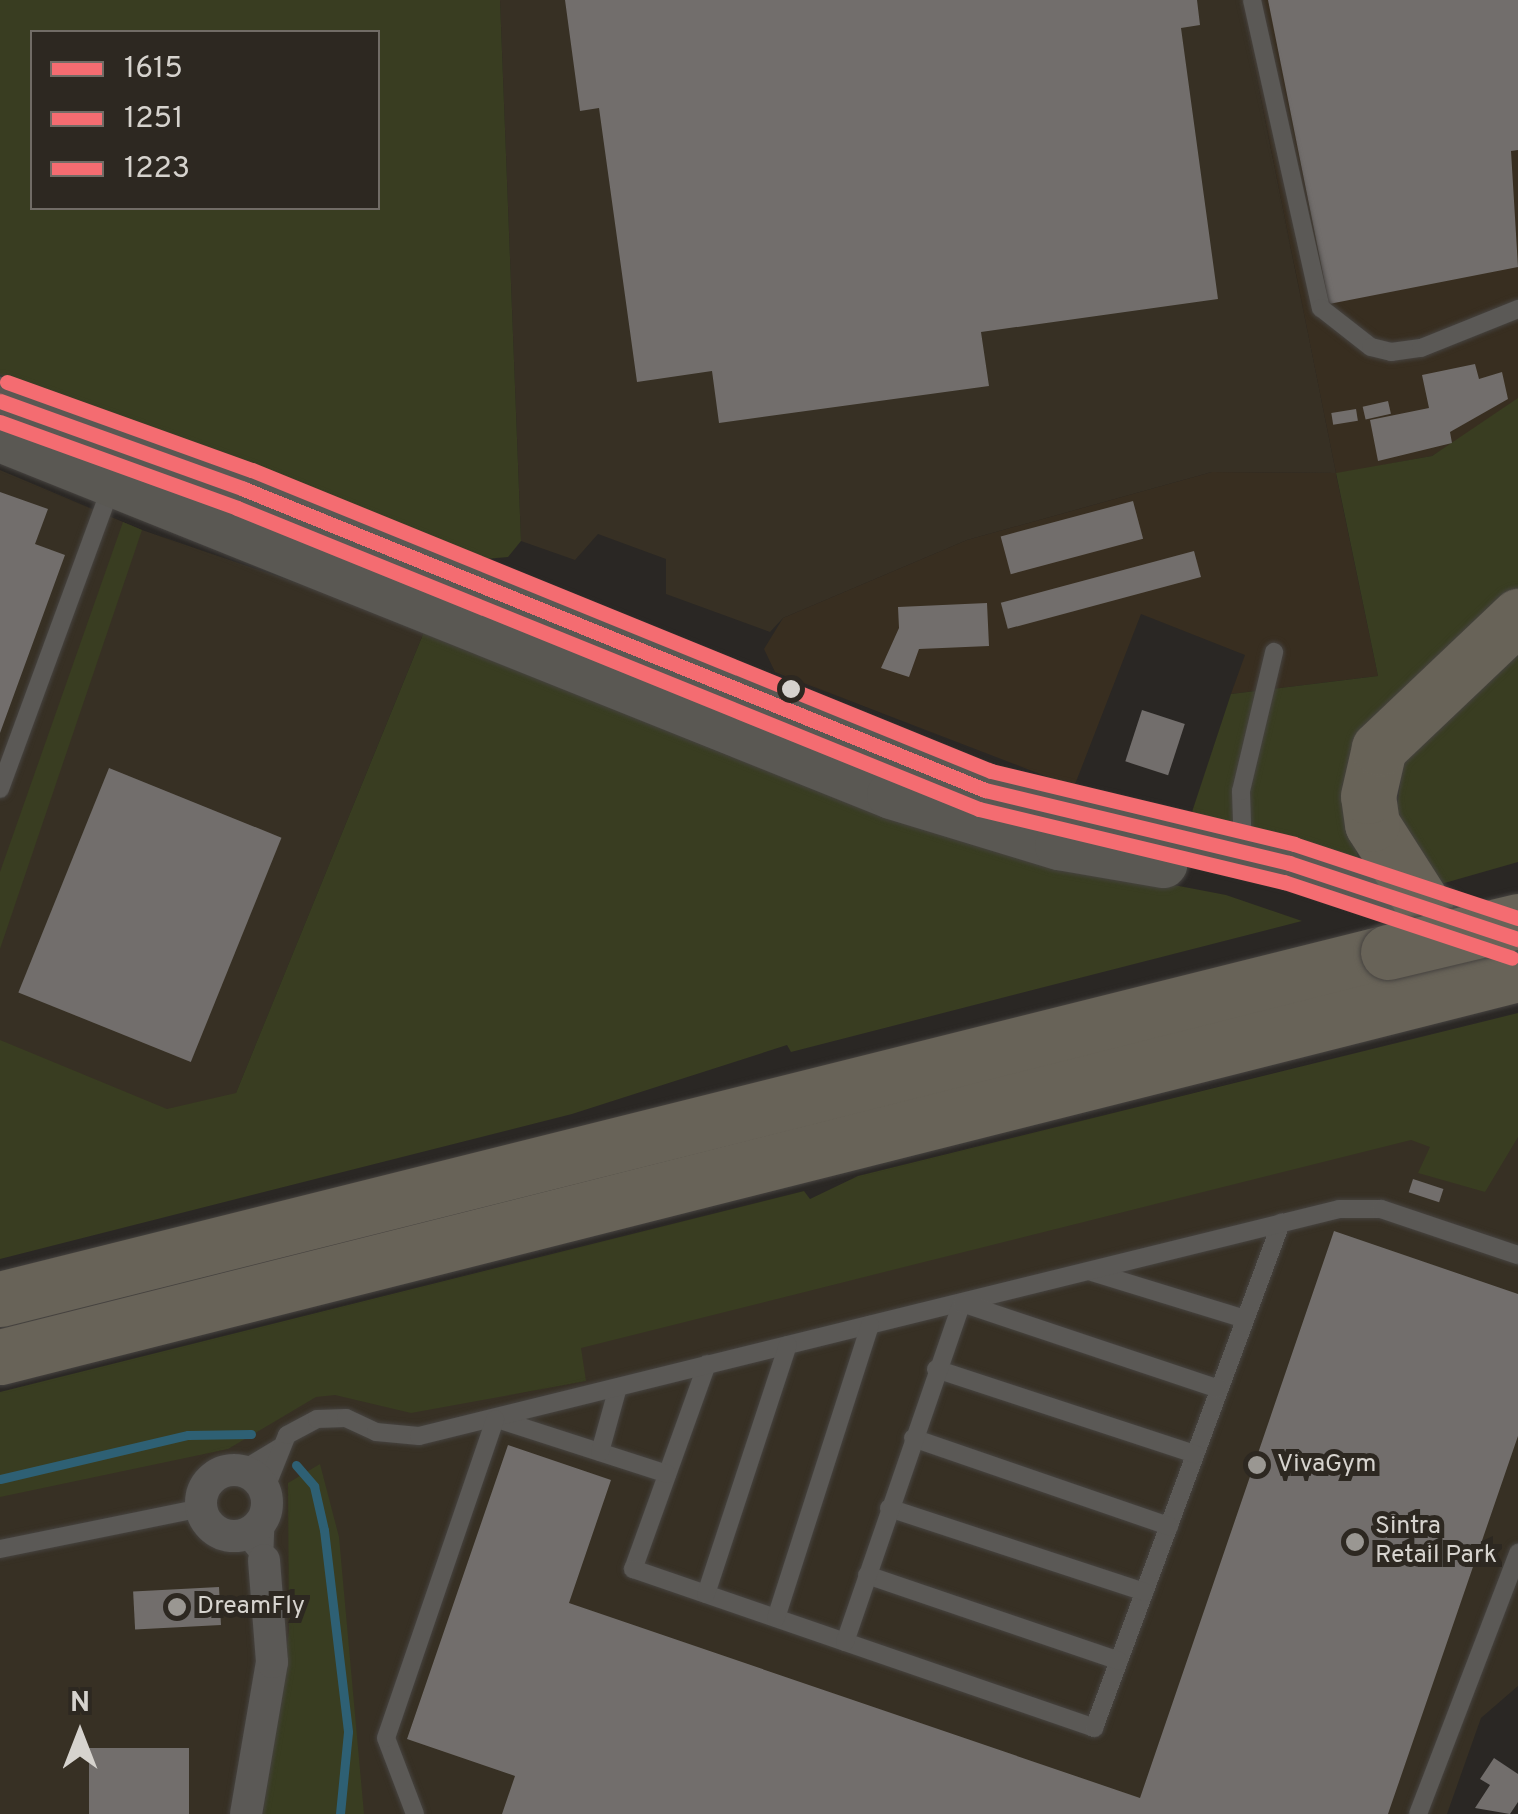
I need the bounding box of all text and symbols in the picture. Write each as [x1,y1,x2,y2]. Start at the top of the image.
legend [30,30,380,210]
text: 1615 [124,51,183,88]
text: 1251 [124,101,183,138]
text: 1223 [124,151,190,188]
unlabelled marker [781,679,801,699]
place label: VivaGym [1277,1450,1376,1480]
marker: VivaGym [1246,1454,1268,1476]
place label: Sintra Retail Park [1375,1513,1497,1572]
marker: Sintra Retail Park [1344,1531,1366,1553]
place label: DreamFly [197,1592,305,1622]
marker: DreamFly [166,1596,188,1618]
north arrow [30,1684,130,1784]
text: N [70,1686,90,1722]

